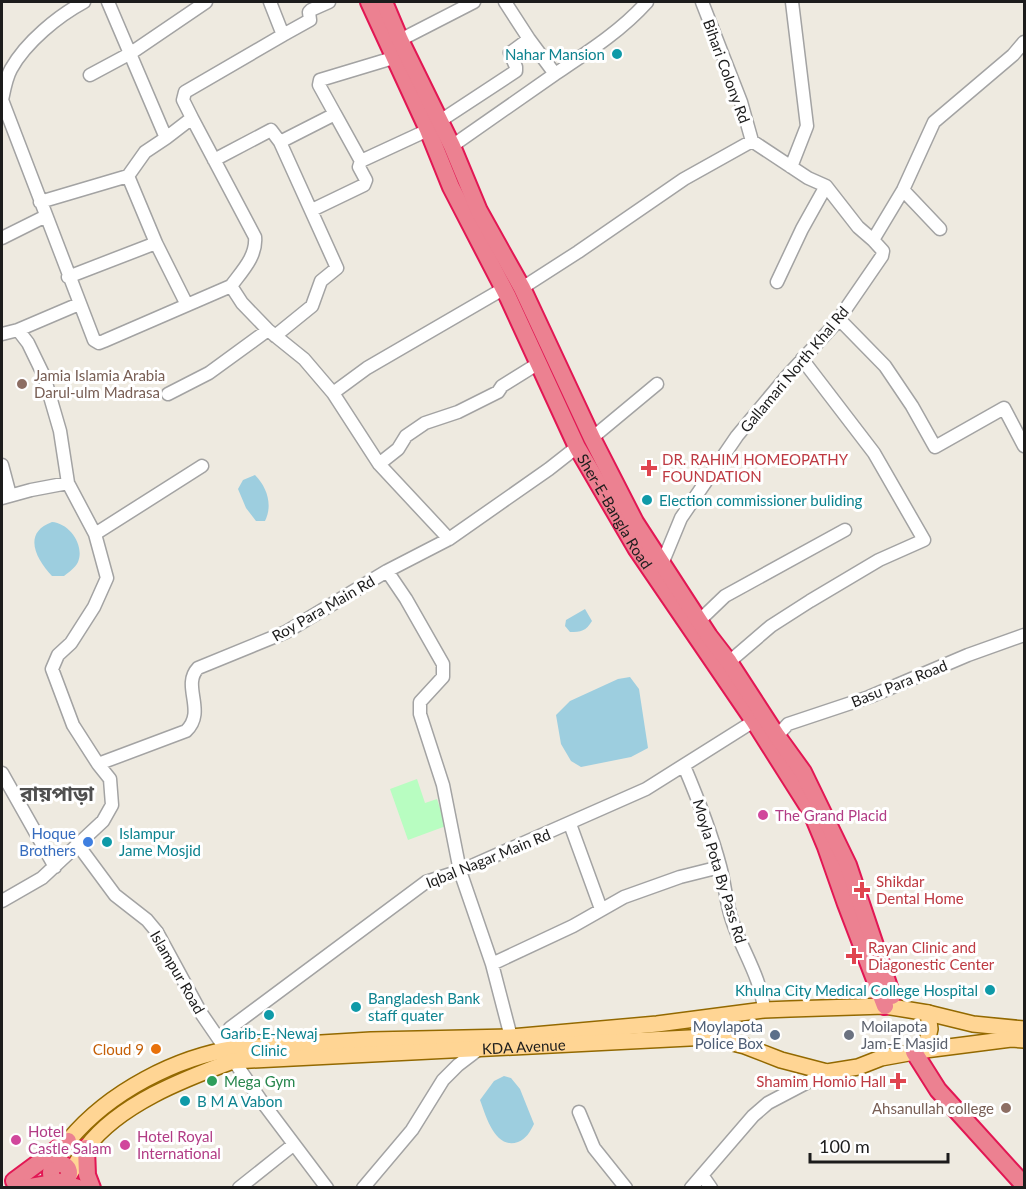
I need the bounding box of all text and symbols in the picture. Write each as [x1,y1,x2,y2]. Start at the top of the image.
street label: Bihari Colony Rd [700,17,754,125]
place label: Nahar Mansion [505,45,605,63]
marker: Nahar Mansion [610,47,624,61]
street label: Gallamari North Khal Rd [736,302,852,436]
place label: Jamia Islamia Arabia Darul-ulm Madrasa [34,366,165,401]
marker: Jamia Islamia Arabia Darul-ulm Madrasa [15,377,29,391]
street label: Sher-E-Bangla Road [574,450,656,572]
place label: DR. RAHIM HOMEOPATHY FOUNDATION [662,450,849,485]
marker: DR. RAHIM HOMEOPATHY FOUNDATION [640,459,658,477]
place label: Election commissioner buliding [659,491,863,509]
marker: Election commissioner buliding [640,493,654,507]
street label: Roy Para Main Rd [268,571,378,645]
street label: Basu Para Road [848,656,950,710]
district label: রায়পাড়া [19,780,95,806]
street label: Moyla Pota By Pass Rd [690,797,750,945]
place label: The Grand Placid [775,806,887,824]
marker: The Grand Placid [756,808,770,822]
place label: Hoque Brothers [19,824,76,859]
place label: Islampur Jame Mosjid [119,824,201,859]
street label: Iqbal Nagar Main Rd [423,825,553,891]
marker: Hoque Brothers [81,835,95,849]
marker: Islampur Jame Mosjid [100,835,114,849]
place label: Shikdar Dental Home [876,872,964,907]
marker: Shikdar Dental Home [853,881,871,899]
street label: Islampur Road [147,927,209,1017]
place label: Rayan Clinic and Diagonestic Center [868,938,995,973]
marker: Rayan Clinic and Diagonestic Center [845,947,863,965]
place label: Khulna City Medical College Hospital [735,981,978,999]
marker: Khulna City Medical College Hospital [983,983,997,997]
place label: Bangladesh Bank staff quater [368,989,481,1024]
marker: Bangladesh Bank staff quater [349,1000,363,1014]
marker: Garib-E-Newaj Clinic [262,1008,276,1022]
place label: Moylapota Police Box [693,1017,764,1052]
place label: Moilapota Jam-E Masjid [861,1017,948,1052]
place label: Garib-E-Newaj Clinic [220,1024,318,1059]
marker: Moylapota Police Box [768,1028,782,1042]
marker: Moilapota Jam-E Masjid [842,1028,856,1042]
street label: KDA Avenue [481,1035,566,1057]
place label: Cloud 9 [93,1040,144,1058]
marker: Cloud 9 [149,1042,163,1056]
place label: Mega Gym [224,1072,295,1090]
place label: Shamim Homio Hall [756,1072,886,1090]
marker: Mega Gym [205,1074,219,1088]
marker: Shamim Homio Hall [891,1074,905,1088]
place label: B M A Vabon [197,1092,283,1110]
marker: B M A Vabon [178,1094,192,1108]
place label: Ahsanullah college [872,1099,994,1117]
marker: Ahsanullah college [999,1101,1013,1115]
place label: Hotel Castle Salam [28,1122,111,1157]
scale bar [810,1126,948,1164]
place label: Hotel Royal International [137,1127,221,1162]
marker: Hotel Castle Salam [9,1133,23,1147]
text: 100 m [819,1135,870,1157]
marker: Hotel Royal International [118,1138,132,1152]

